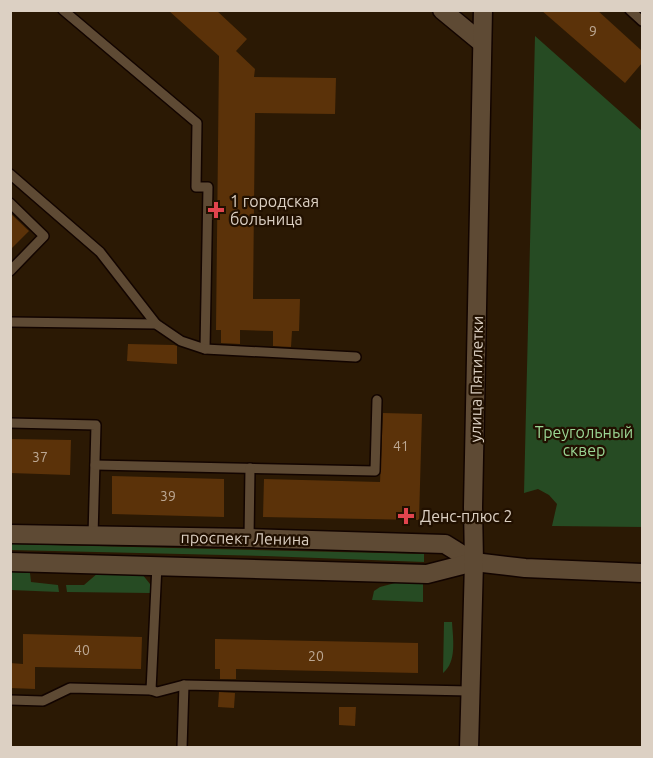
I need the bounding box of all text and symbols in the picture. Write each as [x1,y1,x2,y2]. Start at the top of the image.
house number: 9 [589,23,597,39]
place label: 1 городская больница [230,192,319,228]
marker: 1 городская больница [207,201,225,219]
street label: улица Пятилетки [466,316,486,442]
park label: Треугольный сквер [535,423,633,459]
house number: 41 [393,438,409,454]
house number: 37 [32,449,48,465]
house number: 39 [160,488,176,504]
marker: Денс-плюс 2 [397,507,415,525]
place label: Денс-плюс 2 [420,507,512,525]
street label: проспект Ленина [181,528,309,548]
house number: 40 [74,642,90,658]
house number: 20 [308,648,324,664]

